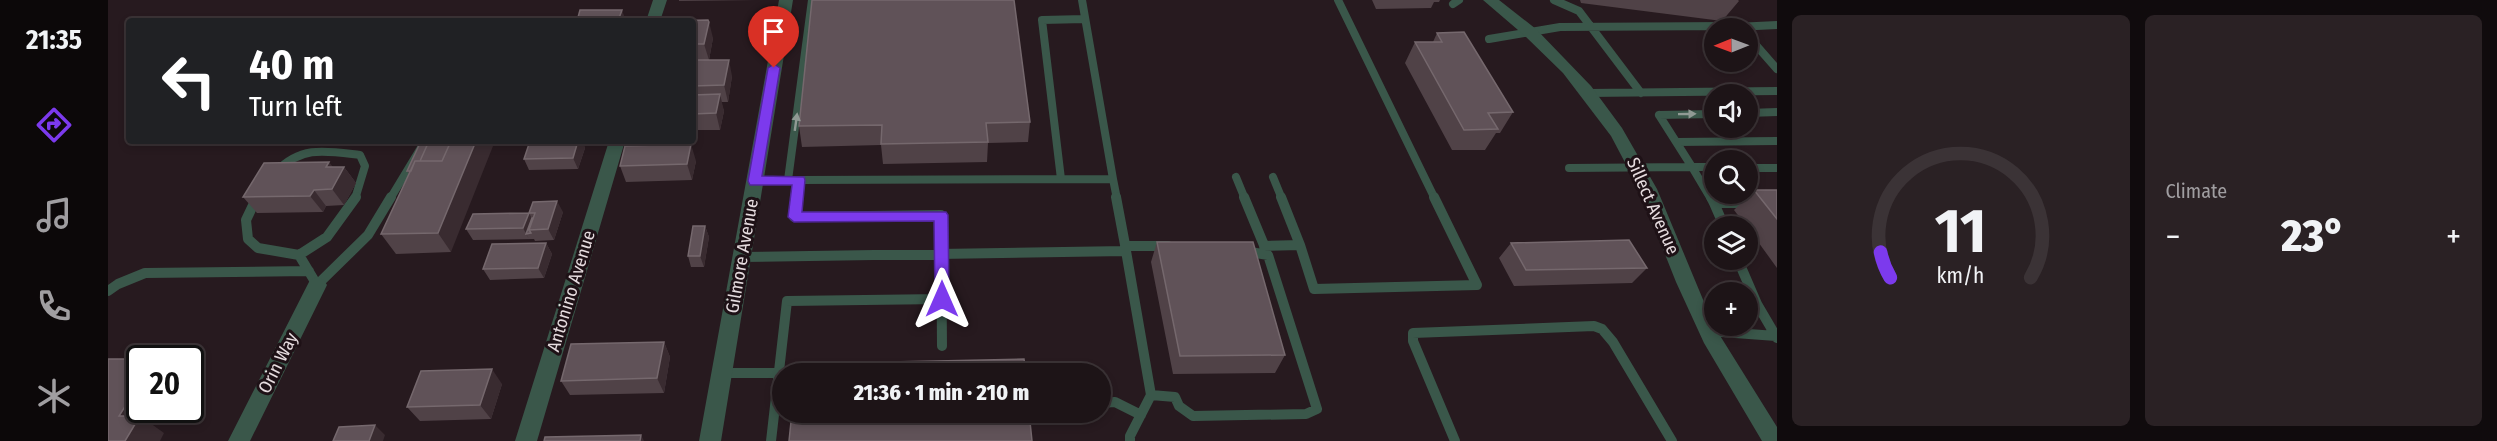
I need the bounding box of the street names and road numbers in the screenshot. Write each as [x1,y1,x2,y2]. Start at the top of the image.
street label: Sillect Avenue [1622,154,1684,258]
street label: Gilmore Avenue [721,197,763,315]
street label: Antonino Avenue [542,228,600,354]
street label: Orin Way [253,329,303,397]

